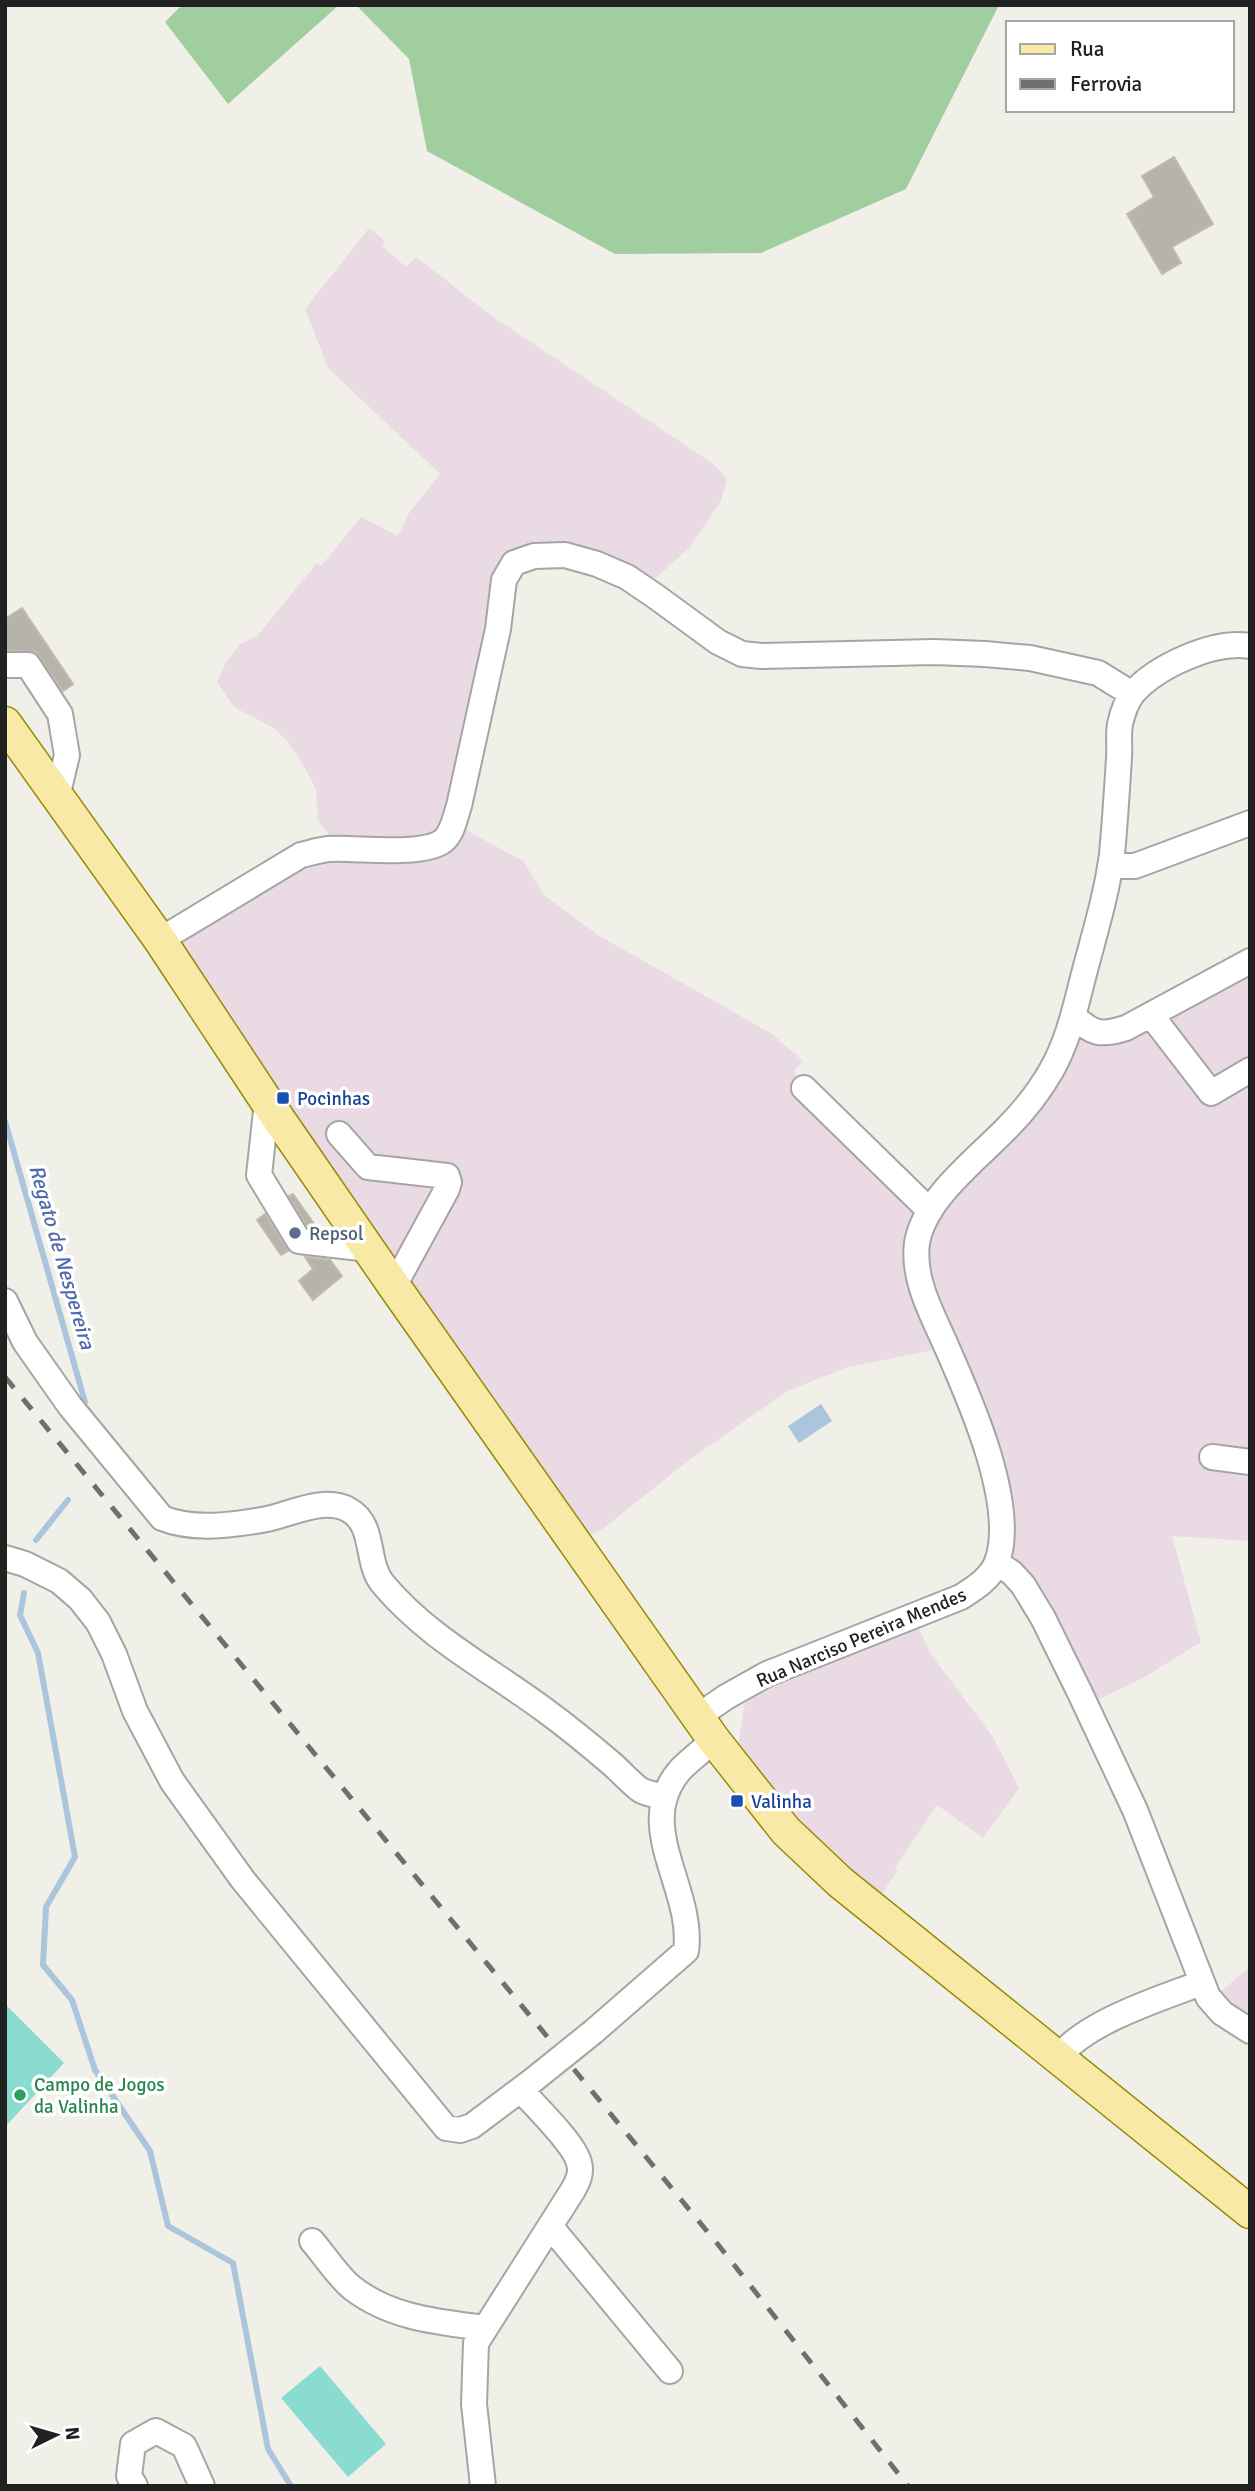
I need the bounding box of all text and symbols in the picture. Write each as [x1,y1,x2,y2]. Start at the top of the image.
legend [1006,21,1234,112]
text: Rua [1070,36,1104,62]
text: Ferrovia [1070,71,1142,97]
place label: Pocinhas [297,1087,370,1111]
marker: Pocinhas [275,1090,291,1106]
water label: Regato de Nespereira [23,1162,101,1354]
place label: Repsol [309,1222,364,1246]
marker: Repsol [287,1225,303,1241]
street label: Rua Narciso Pereira Mendes [753,1583,970,1693]
place label: Valinha [751,1790,812,1814]
marker: Valinha [729,1793,745,1809]
place label: Campo de Jogos da Valinha [34,2073,165,2119]
marker: Campo de Jogos da Valinha [12,2087,28,2103]
north arrow [21,2400,91,2470]
text: N [59,2426,84,2441]

